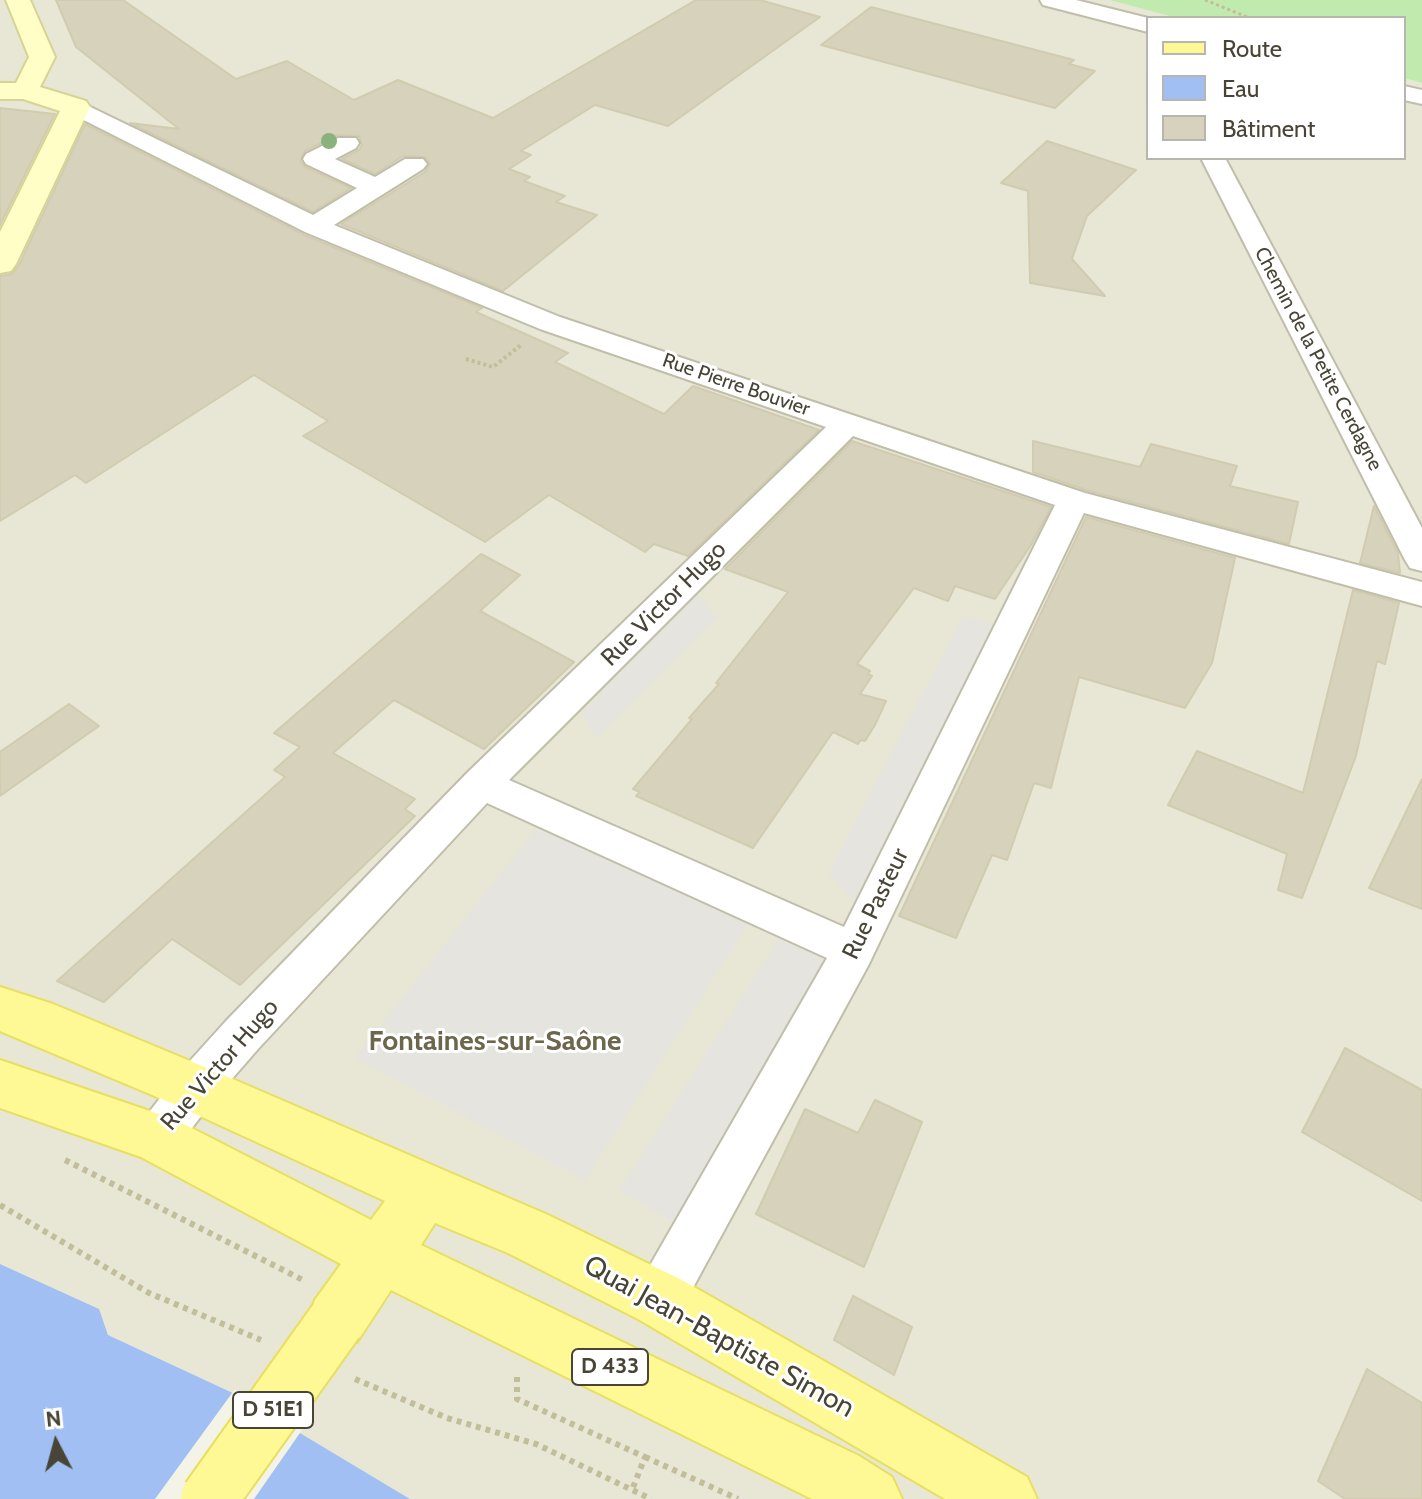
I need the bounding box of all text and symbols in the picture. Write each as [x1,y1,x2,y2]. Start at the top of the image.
legend [1146,16,1406,160]
text: Route [1222,34,1282,63]
text: Eau [1222,74,1259,103]
text: Bâtiment [1222,114,1315,143]
street label: Chemin de la Petite Cerdagne [1249,243,1387,475]
street label: Rue Pierre Bouvier [659,349,813,421]
street label: Rue Victor Hugo [596,536,732,672]
street label: Rue Pasteur [837,844,915,964]
street label: Rue Victor Hugo [155,993,285,1137]
district label: Fontaines-sur-Saône [369,1025,621,1059]
street label: Quai Jean-Baptiste Simon [578,1249,860,1425]
road number: D 433 [572,1349,648,1385]
road number: D 51E1 [233,1392,313,1428]
north arrow [16,1403,96,1483]
text: N [44,1404,63,1433]

